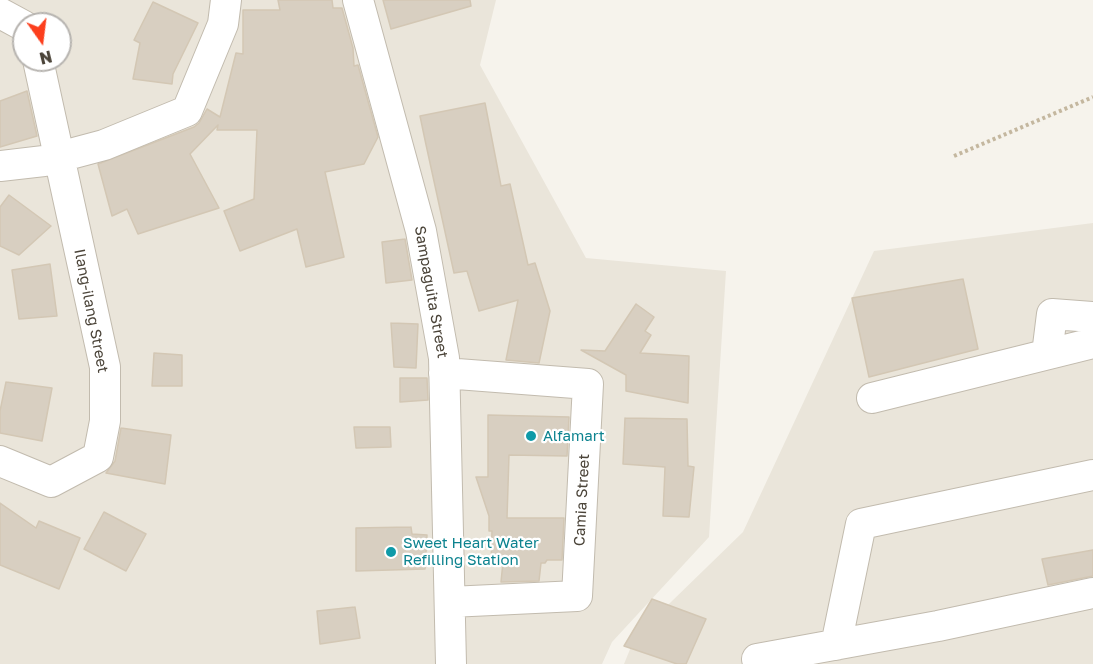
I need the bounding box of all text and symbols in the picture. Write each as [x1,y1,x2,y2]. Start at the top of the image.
north arrow [12,12,72,72]
text: N [38,46,54,69]
street label: Sampaguita Street [411,224,451,360]
street label: Ilang-ilang Street [70,247,112,375]
place label: Alfamart [543,427,605,445]
marker: Alfamart [524,429,538,443]
street label: Camia Street [571,453,593,547]
place label: Sweet Heart Water Refilling Station [403,534,539,569]
marker: Sweet Heart Water Refilling Station [384,545,398,559]

